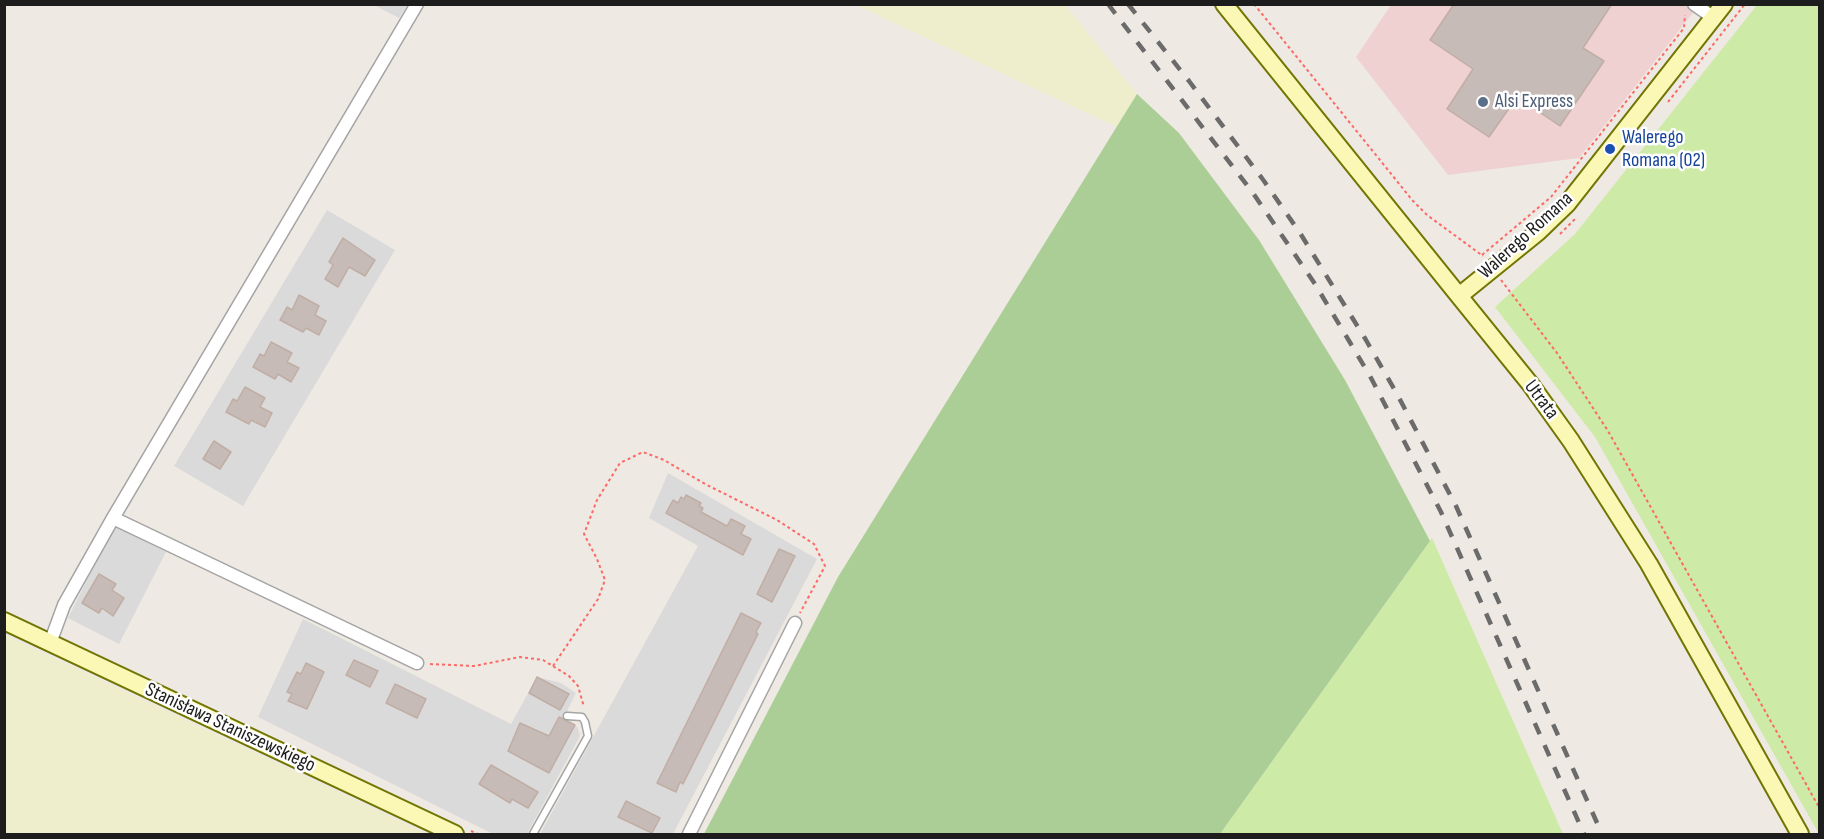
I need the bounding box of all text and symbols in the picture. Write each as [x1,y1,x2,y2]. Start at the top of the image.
place label: Alsi Express [1495,90,1573,114]
marker: Alsi Express [1476,95,1490,109]
place label: Walerego Romana (02) [1622,126,1705,173]
marker: Walerego Romana (02) [1603,142,1617,156]
street label: Walerego Romana [1474,187,1578,285]
street label: Utrata [1519,376,1563,424]
street label: Stanisława Staniszewskiego [141,678,319,778]

